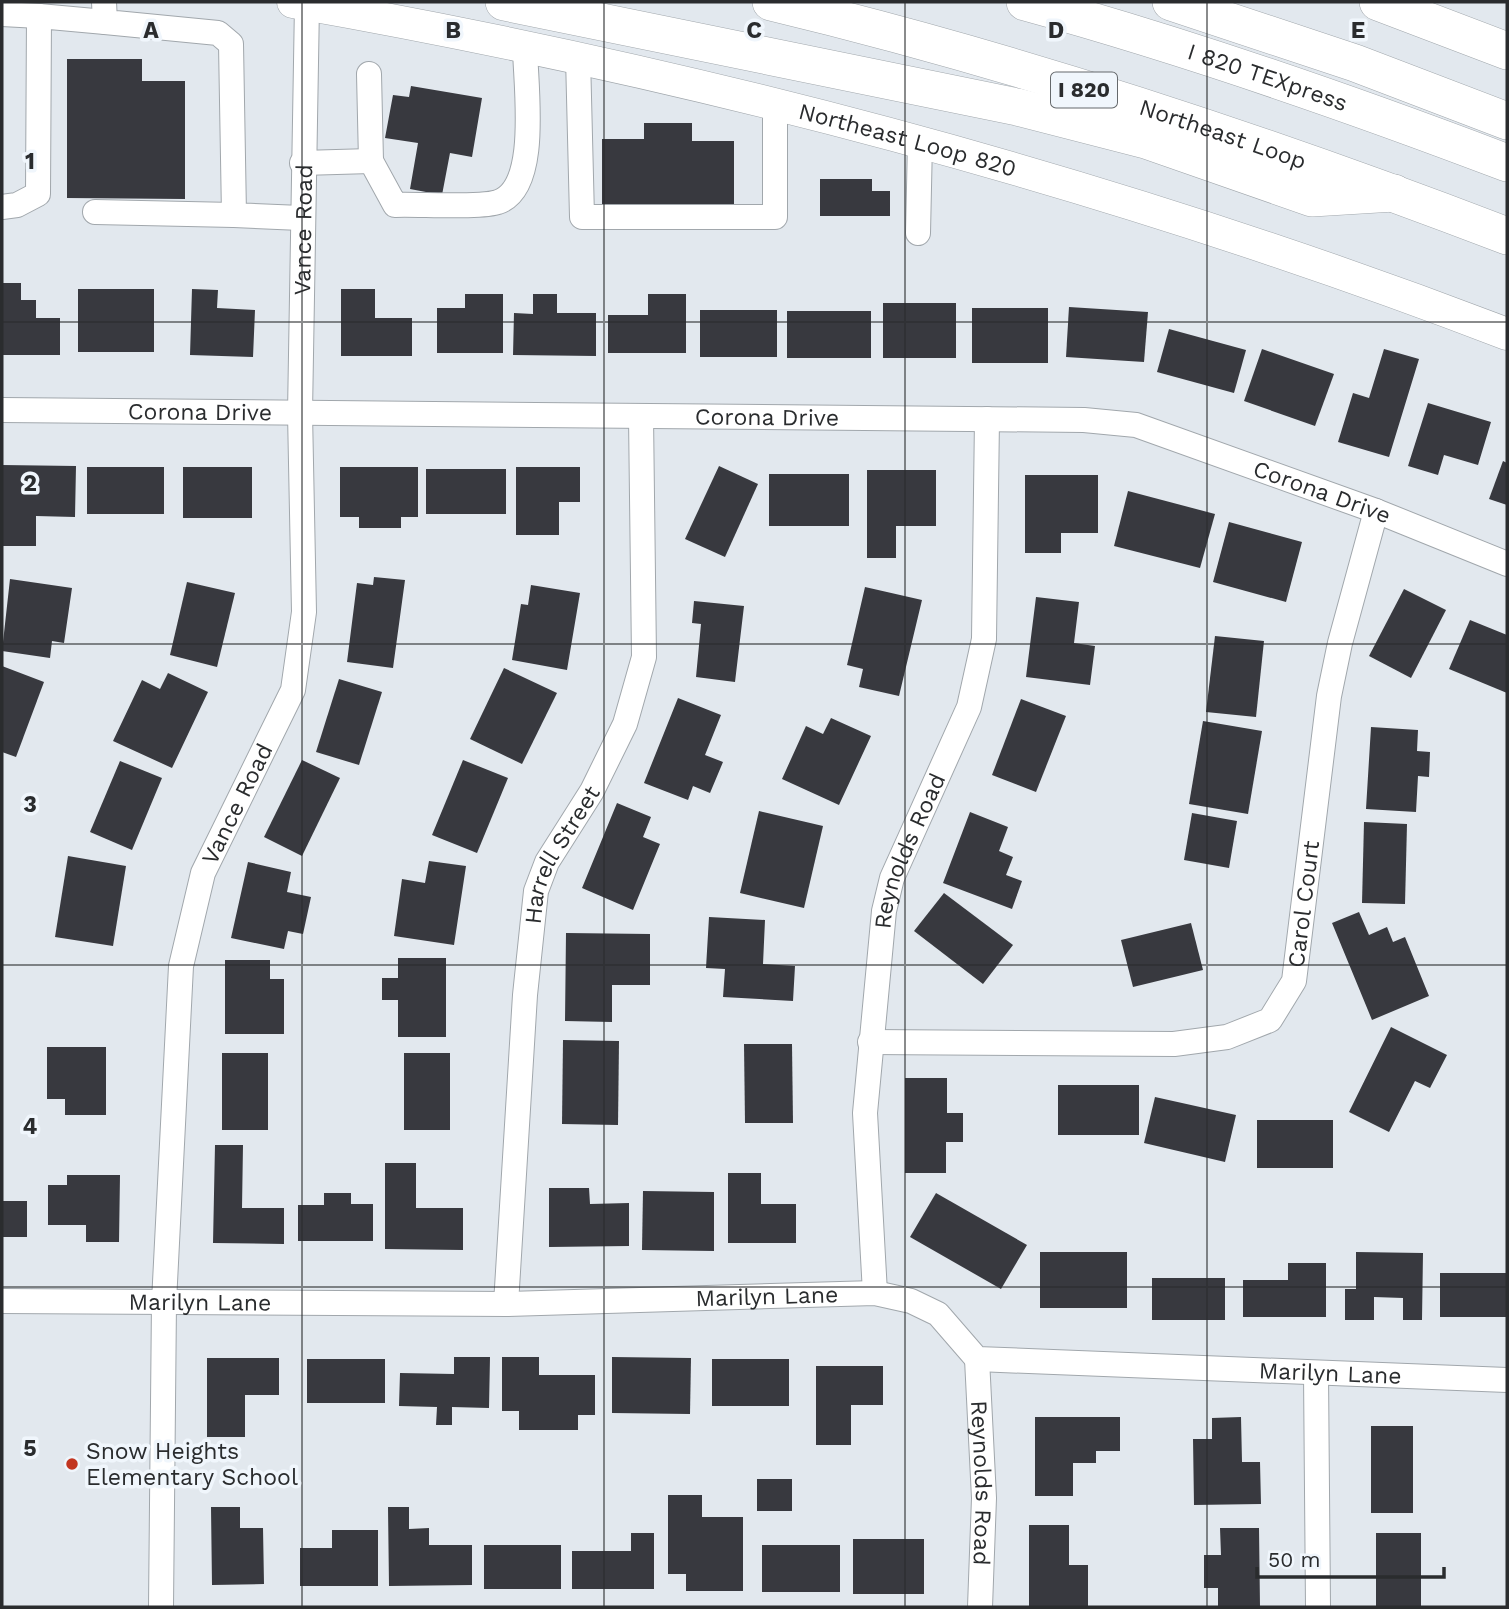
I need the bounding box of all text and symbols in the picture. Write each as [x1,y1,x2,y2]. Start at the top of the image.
text: A [143,17,159,44]
text: B [445,17,461,44]
text: C [746,17,762,44]
text: D [1048,17,1064,44]
text: E [1351,17,1365,44]
street label: I 820 TEXpress [1184,38,1351,117]
road number: I 820 [1051,72,1117,108]
street label: Northeast Loop [1136,94,1310,175]
street label: Northeast Loop 820 [796,98,1019,183]
text: 1 [25,148,35,175]
street label: Vance Road [289,164,318,296]
street label: Corona Drive [128,398,272,426]
street label: Corona Drive [695,403,839,432]
street label: Corona Drive [1249,455,1395,530]
text: 2 [23,470,37,497]
street label: Vance Road [196,739,278,869]
street label: Reynolds Road [869,769,951,930]
street label: Harrell Street [520,781,606,925]
text: 3 [23,791,37,818]
street label: Carol Court [1283,839,1325,969]
text: 4 [23,1113,38,1140]
street label: Marilyn Lane [695,1281,839,1312]
street label: Marilyn Lane [129,1289,271,1317]
street label: Marilyn Lane [1258,1357,1402,1390]
street label: Reynolds Road [965,1400,997,1566]
text: 5 [23,1435,37,1462]
place label: Snow Heights Elementary School [86,1438,298,1491]
marker: Snow Heights Elementary School [64,1456,80,1472]
scale bar [1257,1536,1444,1580]
text: 50 m [1268,1547,1320,1572]

